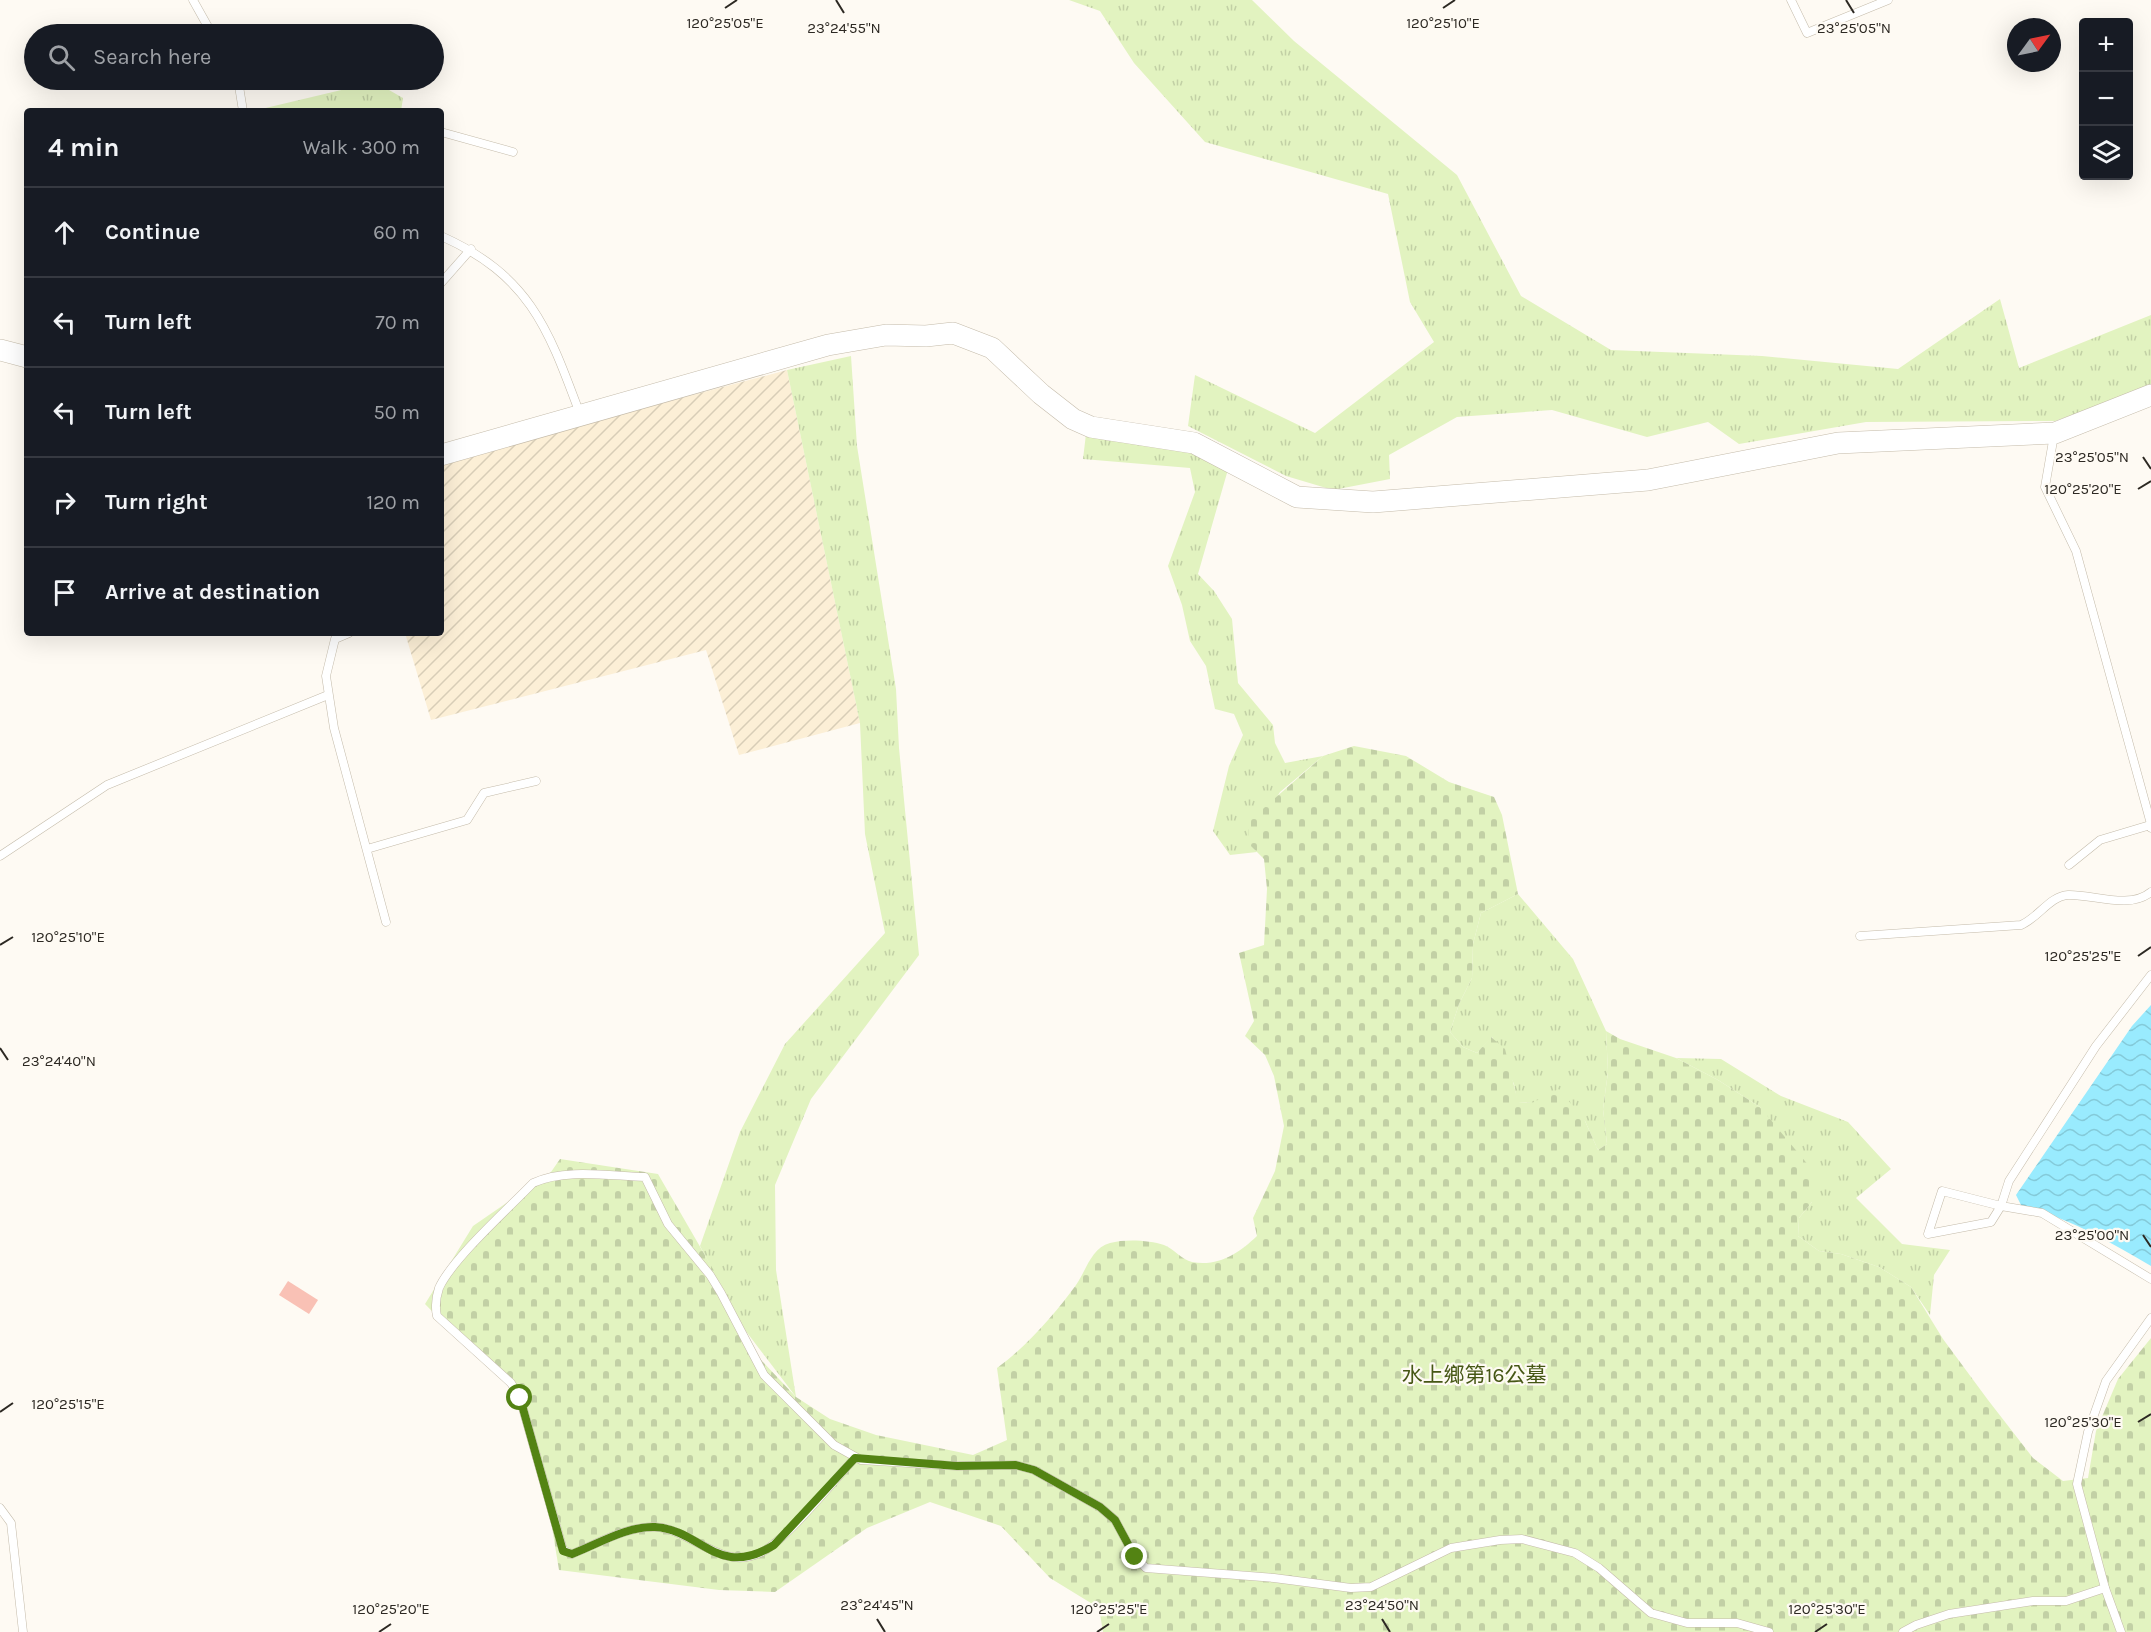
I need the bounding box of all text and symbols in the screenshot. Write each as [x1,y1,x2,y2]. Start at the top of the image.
text: 120°25'05"E [686,14,764,32]
text: 120°25'10"E [1406,14,1480,32]
north arrow [2007,18,2061,72]
map controls [2079,18,2133,180]
button: + [2079,18,2133,72]
text: 23°24'55"N [807,19,881,37]
text: 23°25'05"N [1817,19,1891,37]
search box [24,24,444,90]
icon: search [45,41,78,74]
text: Search here [93,44,211,70]
button: − [2079,72,2133,126]
button: layers [2079,126,2133,180]
text: 4 min [48,132,119,163]
text: Walk · 300 m [303,136,420,159]
icon: ahead [48,216,81,249]
text: Continue [105,219,200,245]
text: 60 m [373,221,420,244]
icon: left [48,306,81,339]
text: Turn left [105,309,192,335]
text: 70 m [375,311,420,334]
icon: left [48,396,81,429]
text: Turn left [105,399,192,425]
text: 50 m [373,401,420,424]
text: 23°25'05"N [2055,448,2129,466]
text: 120°25'20"E [2044,480,2122,498]
icon: right [48,486,81,519]
text: Turn right [105,489,208,515]
text: 120 m [366,491,420,514]
icon: arrive [48,576,81,609]
text: Arrive at destination [105,579,320,605]
text: 120°25'10"E [31,928,105,946]
text: 120°25'25"E [2044,947,2122,965]
text: 23°24'40"N [22,1052,96,1070]
text: 23°25'00"N [2055,1226,2129,1244]
park label: 水上鄉第16公墓 [1402,1363,1546,1387]
route start [506,1384,532,1410]
text: 120°25'15"E [31,1395,105,1413]
text: 120°25'30"E [2044,1413,2122,1431]
route end [1121,1543,1147,1569]
text: 23°24'45"N [840,1596,914,1614]
text: 23°24'50"N [1345,1596,1419,1614]
text: 120°25'20"E [352,1600,430,1618]
text: 120°25'25"E [1070,1600,1148,1618]
text: 120°25'30"E [1788,1600,1866,1618]

